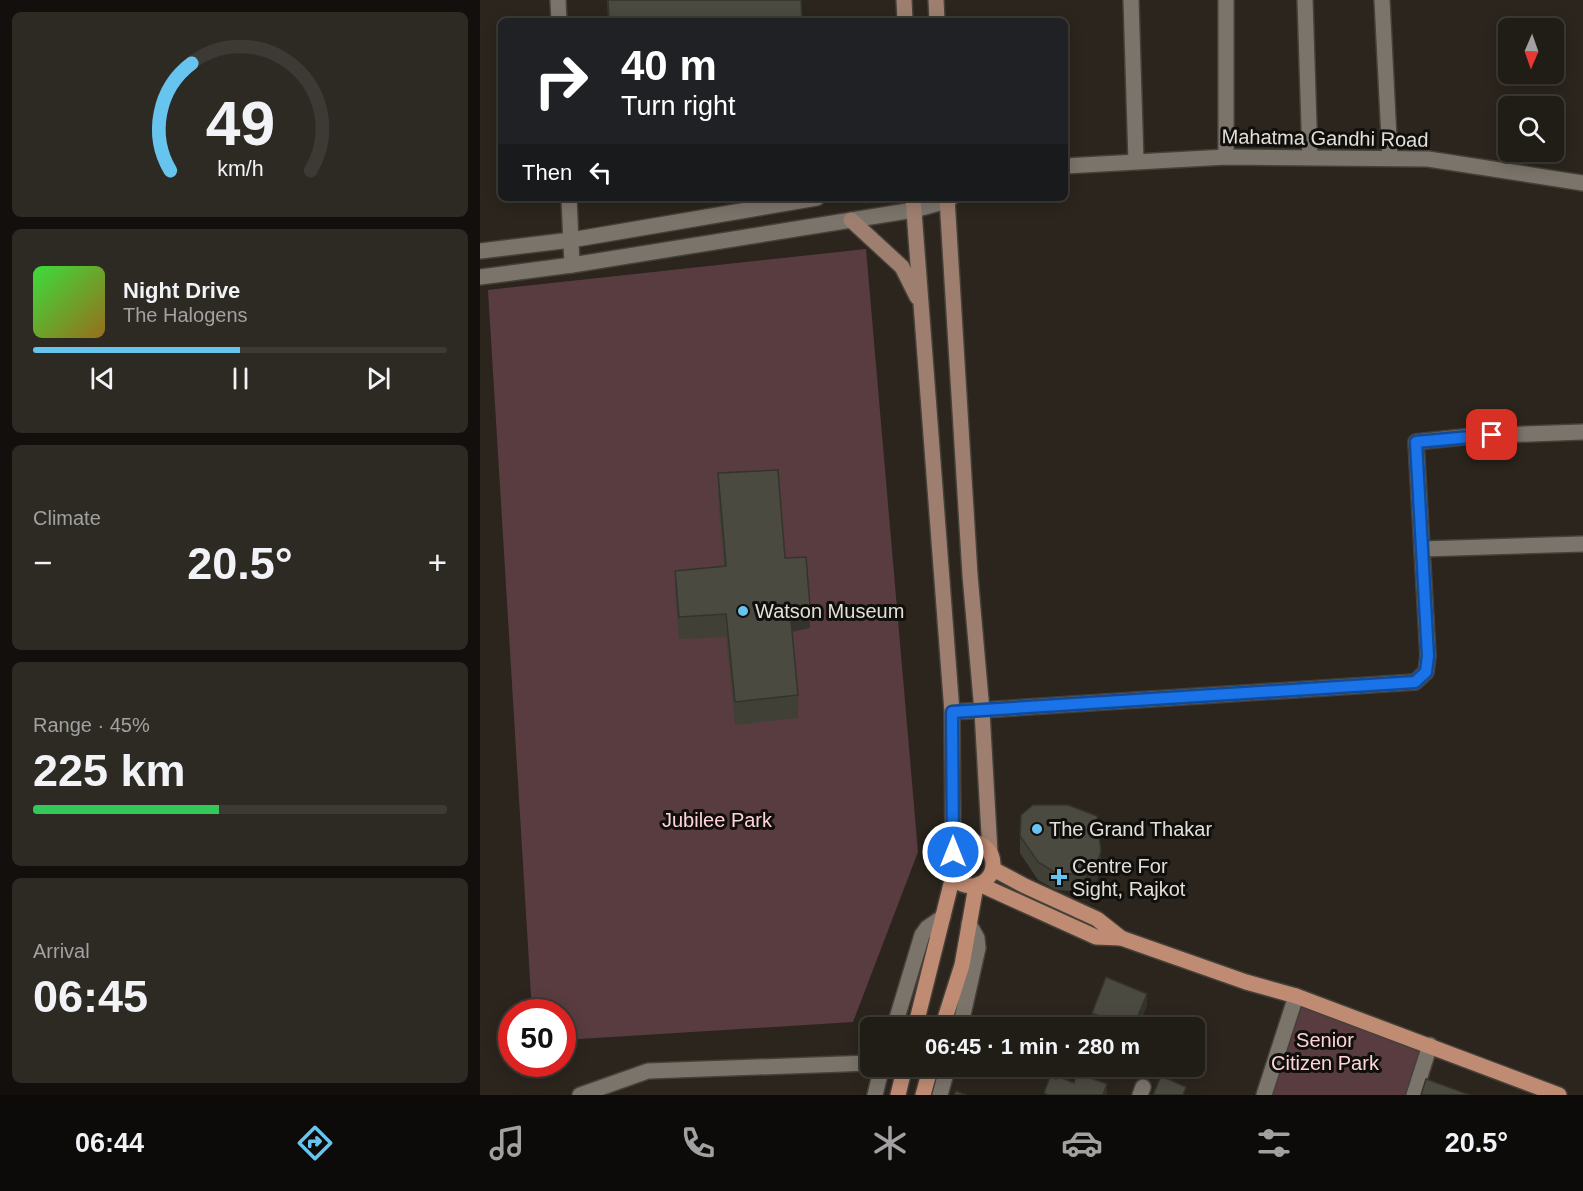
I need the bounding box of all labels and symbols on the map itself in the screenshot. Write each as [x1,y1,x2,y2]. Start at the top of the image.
north arrow [1498,18,1564,84]
street label: Mahatma Gandhi Road [1221,125,1429,151]
pin [1466,409,1517,460]
place label: Watson Museum [755,600,904,622]
marker: Watson Museum [736,604,750,618]
park label: Jubilee Park [662,809,773,831]
place label: The Grand Thakar [1049,818,1212,840]
position arrow [921,820,985,884]
marker: The Grand Thakar [1030,822,1044,836]
place label: Centre For Sight, Rajkot [1072,855,1186,900]
marker: Centre For Sight, Rajkot [1050,868,1068,886]
speed limit sign: 50 [498,999,576,1077]
park label: Senior Citizen Park [1271,1029,1380,1074]

